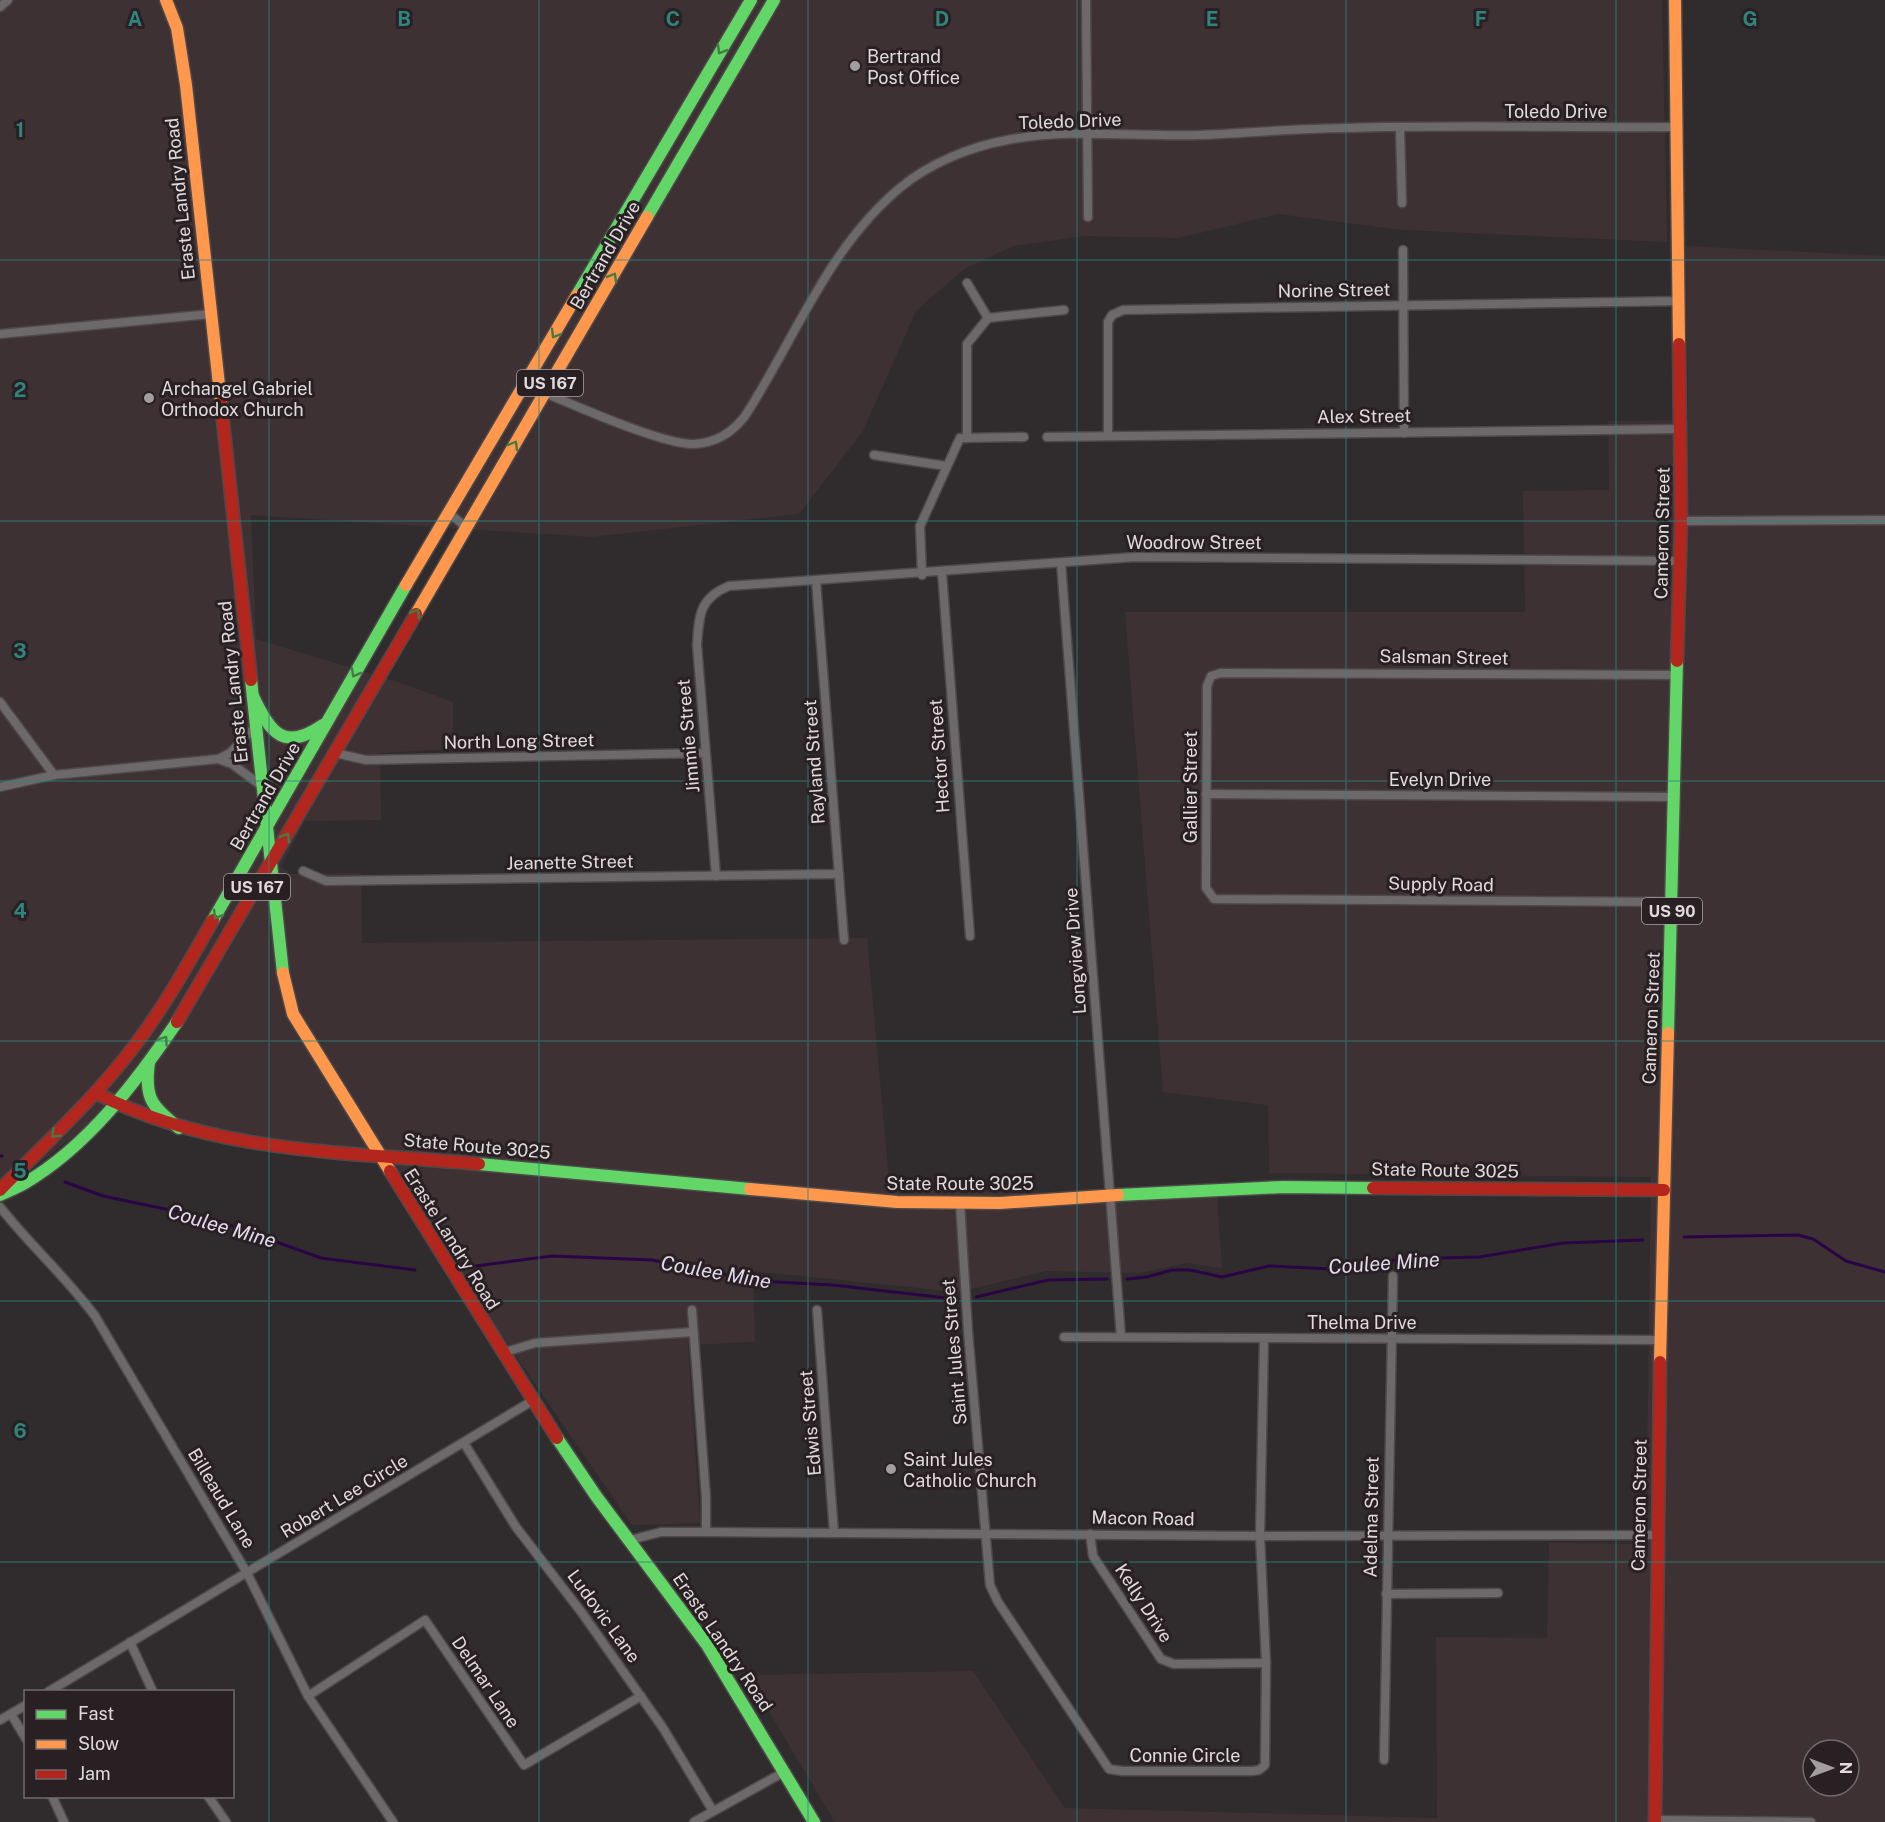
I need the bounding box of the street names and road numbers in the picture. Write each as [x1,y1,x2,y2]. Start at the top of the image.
street label: Toledo Drive [1504,101,1608,122]
street label: Toledo Drive [1018,109,1122,133]
street label: Eraste Landry Road [161,117,199,281]
street label: Bertrand Drive [566,197,644,313]
street label: Norine Street [1277,279,1391,301]
road number: US 167 [517,370,583,396]
street label: Alex Street [1317,405,1411,427]
street label: Cameron Street [1650,467,1674,599]
street label: Woodrow Street [1126,532,1262,553]
street label: Eraste Landry Road [214,600,252,764]
street label: Salsman Street [1379,645,1509,669]
street label: Jimmie Street [673,678,703,794]
street label: Hector Street [925,698,953,814]
street label: Rayland Street [799,699,829,825]
street label: North Long Street [443,729,595,753]
street label: Gallier Street [1180,731,1201,843]
street label: Bertrand Drive [226,738,304,854]
street label: Evelyn Drive [1389,769,1491,790]
street label: Jeanette Street [506,850,634,874]
street label: Supply Road [1388,873,1494,895]
road number: US 167 [224,874,290,900]
street label: Longview Drive [1060,887,1090,1015]
road number: US 90 [1642,898,1702,924]
street label: Cameron Street [1638,951,1664,1085]
street label: State Route 3025 [403,1129,551,1163]
street label: State Route 3025 [1371,1158,1519,1182]
street label: Eraste Landry Road [400,1164,504,1314]
street label: State Route 3025 [886,1173,1034,1194]
street label: Saint Jules Street [937,1278,971,1426]
street label: Thelma Drive [1307,1312,1417,1333]
street label: Edwis Street [795,1369,825,1477]
street label: Cameron Street [1627,1439,1651,1571]
street label: Billeaud Lane [184,1444,260,1552]
street label: Robert Lee Circle [277,1450,411,1542]
street label: Adelma Street [1359,1456,1383,1578]
street label: Macon Road [1091,1507,1195,1529]
street label: Kelly Drive [1111,1560,1177,1646]
street label: Ludovic Lane [563,1565,645,1667]
street label: Eraste Landry Road [669,1569,777,1715]
street label: Delmar Lane [448,1632,524,1732]
street label: Connie Circle [1130,1745,1240,1766]

